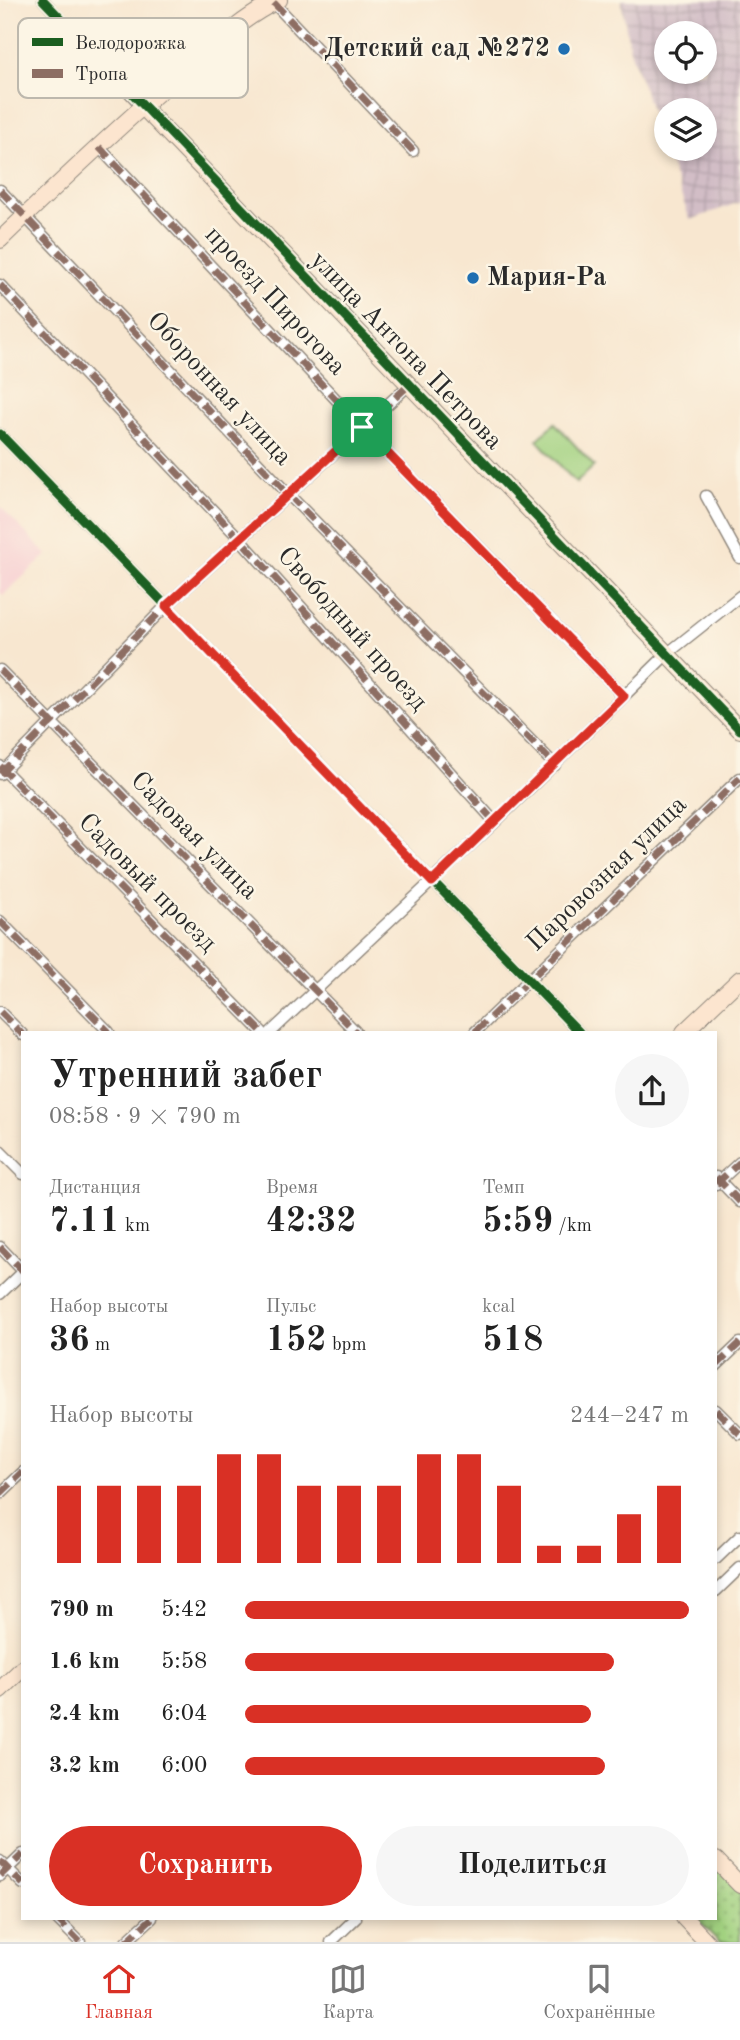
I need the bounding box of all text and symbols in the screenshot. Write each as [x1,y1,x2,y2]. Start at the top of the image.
legend [18,18,248,98]
map controls [654,21,717,161]
button: locate [654,21,717,84]
text: Велодорожка [75,35,186,54]
place label: Детский сад №272 [324,36,550,62]
marker: Детский сад №272 [556,41,572,57]
text: Тропа [75,66,128,85]
button: layers [654,98,717,161]
street label: проезд Пирогова [200,222,350,381]
street label: улица Антона Петрова [305,247,507,455]
place label: Мария-Ра [487,265,606,291]
marker: Мария-Ра [465,270,481,286]
street label: Оборонная улица [142,307,296,471]
pin [332,397,392,457]
icon: arrive [343,408,381,446]
street label: Свободный проезд [272,542,432,716]
street label: Садовая улица [125,767,263,905]
street label: Паровозная улица [522,791,692,957]
street label: Садовый проезд [73,809,221,957]
button: share [615,1054,689,1128]
text: Утренний забег [49,1058,322,1096]
text: 08:58 · 9 × 790 m [49,1105,241,1128]
text: Дистанция [49,1179,141,1198]
text: Время [266,1179,318,1198]
text: Темп [482,1179,525,1198]
text: 7.11 [49,1204,120,1239]
text: 42:32 [266,1204,357,1239]
text: 5:59 [482,1204,553,1239]
text: km [120,1217,150,1236]
text: /km [553,1217,592,1236]
text: Набор высоты [49,1298,168,1317]
text: Пульс [266,1298,316,1317]
text: kcal [482,1298,515,1317]
text: 36 [49,1323,90,1358]
text: 152 [266,1323,327,1358]
text: 518 [482,1323,543,1358]
text: m [90,1336,110,1355]
text: bpm [327,1336,367,1355]
text: Набор высоты [49,1404,193,1427]
text: 244–247 m [570,1404,689,1427]
text: 790 m [49,1598,114,1621]
text: 5:42 [161,1598,207,1621]
text: 1.6 km [49,1650,120,1673]
text: 5:58 [161,1650,207,1673]
text: 2.4 km [49,1702,120,1725]
text: 6:04 [161,1702,207,1725]
text: 3.2 km [49,1754,120,1777]
text: 6:00 [161,1754,207,1777]
button: Сохранить [49,1826,362,1906]
button: Поделиться [376,1826,689,1906]
tab: Главная [85,1960,153,2025]
tab: Карта [322,1960,374,2025]
tab: Сохранённые [543,1960,655,2025]

